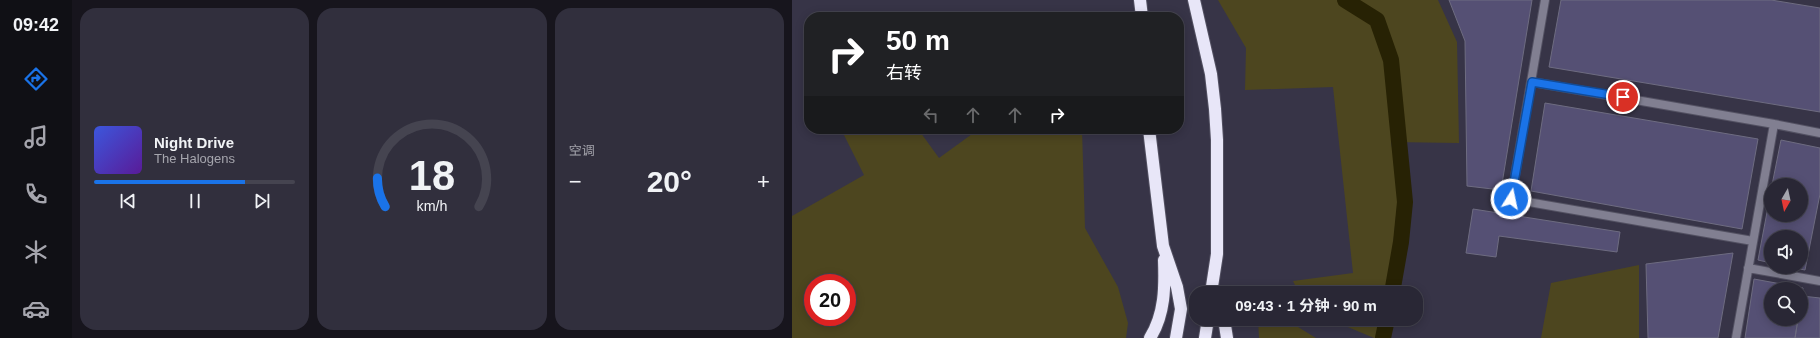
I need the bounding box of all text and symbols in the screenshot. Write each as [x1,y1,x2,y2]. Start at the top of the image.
text: 09:42 [13,15,59,35]
text: 50 m [886,25,950,56]
icon: right [820,28,872,80]
text: 右转 [886,63,922,83]
icon: directions [22,65,50,93]
pin [1606,80,1640,114]
icon: arrive [1612,86,1634,108]
icon: left [920,104,942,126]
icon: ahead [962,104,984,126]
icon: ahead [1004,104,1026,126]
icon: right [1046,104,1068,126]
icon: music [22,123,50,151]
text: Night Drive [154,134,234,151]
text: 空调 [569,143,595,158]
text: The Halogens [154,151,235,166]
text: 18 [409,152,455,199]
text: 20° [647,165,692,198]
text: − [569,169,582,194]
text: + [757,169,770,194]
position arrow [1490,178,1532,220]
north arrow [1764,178,1808,222]
map controls [1764,178,1808,326]
icon: phone [22,180,50,208]
icon: previous [117,190,139,212]
icon: pause [184,190,206,212]
icon: next [251,190,273,212]
text: km/h [417,198,448,214]
button: sound [1764,230,1808,274]
icon: climate [22,238,50,266]
speed limit sign: 20 [804,274,856,326]
button: search [1764,282,1808,326]
icon: car [22,295,50,323]
text: 09:43 · 1 分钟 · 90 m [1235,297,1377,314]

